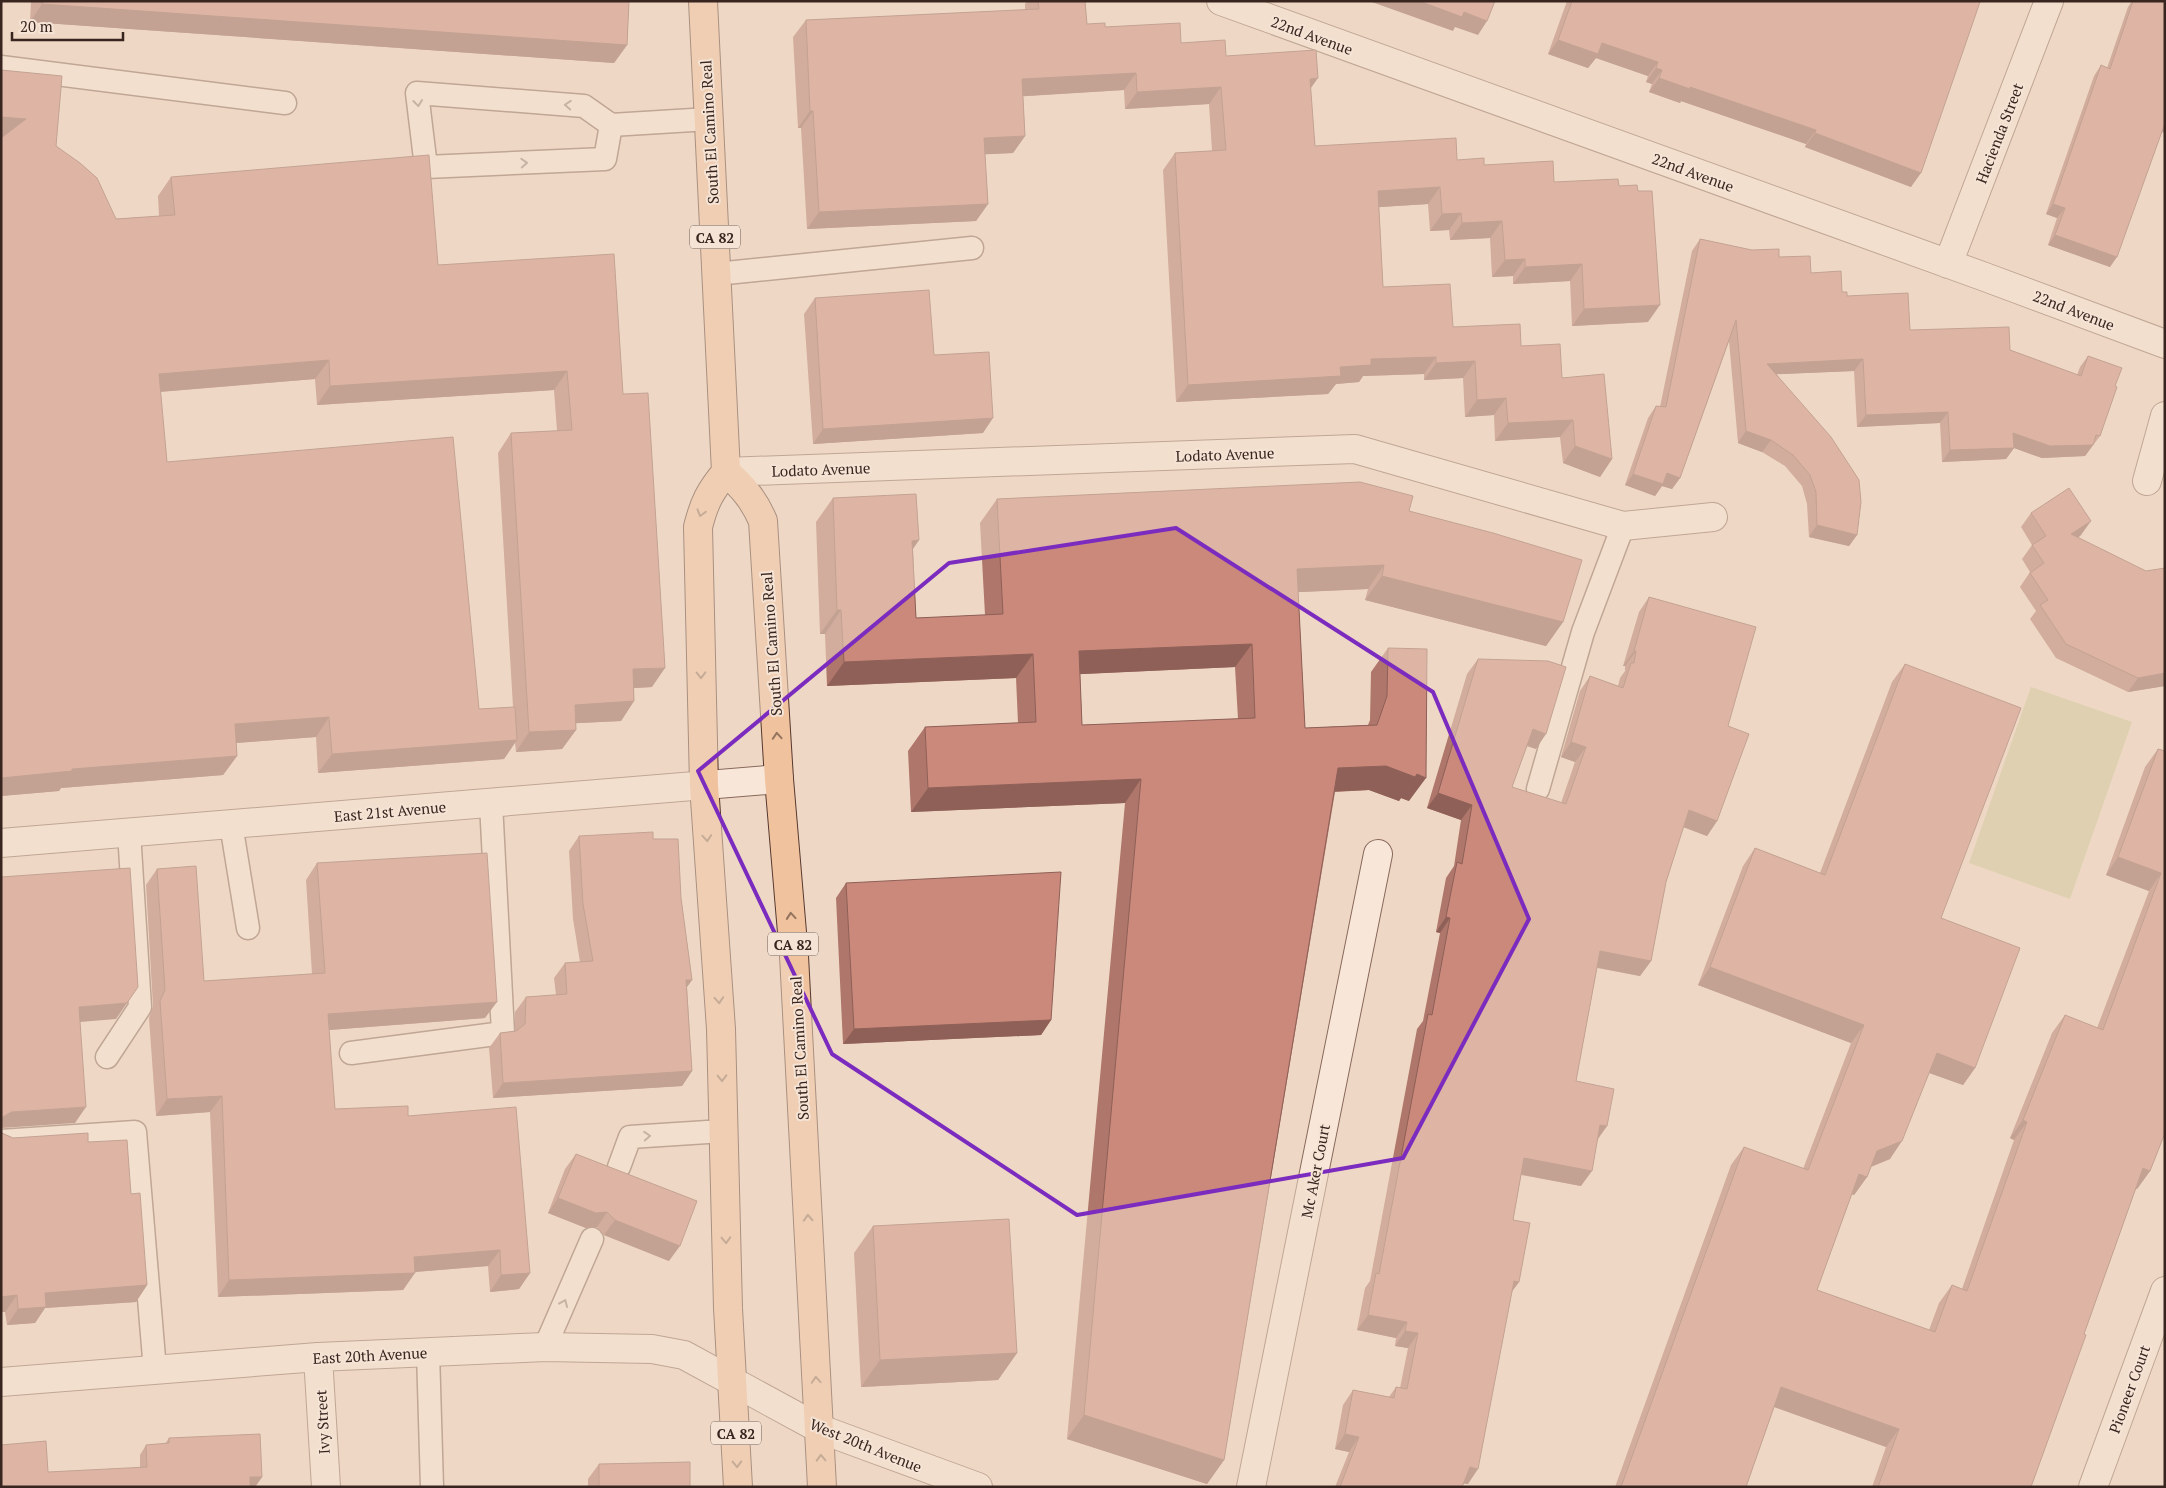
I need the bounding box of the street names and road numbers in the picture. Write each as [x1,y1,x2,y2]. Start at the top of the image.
street label: 22nd Avenue [1268,11,1356,59]
street label: South El Camino Real [695,59,723,205]
street label: Hacienda Street [1971,80,2027,186]
street label: 22nd Avenue [1649,148,1737,196]
road number: CA 82 [690,226,740,248]
street label: 22nd Avenue [2030,285,2118,335]
street label: Lodato Avenue [1175,442,1275,466]
street label: Lodato Avenue [771,457,871,481]
street label: South El Camino Real [756,571,786,717]
street label: East 21st Avenue [333,796,447,826]
road number: CA 82 [768,932,818,956]
street label: South El Camino Real [785,975,813,1121]
street label: Mc Aker Court [1296,1122,1334,1220]
street label: East 20th Avenue [312,1342,428,1368]
street label: Pioneer Court [2104,1342,2154,1436]
street label: Ivy Street [310,1389,334,1455]
street label: West 20th Avenue [807,1413,925,1477]
road number: CA 82 [711,1422,761,1445]

